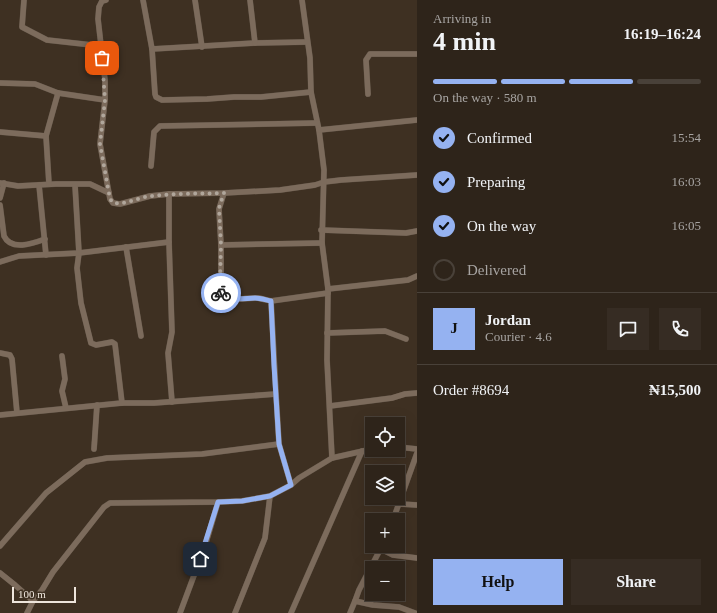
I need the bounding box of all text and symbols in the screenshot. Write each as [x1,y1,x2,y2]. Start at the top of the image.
text: Arriving in [433,11,491,26]
text: 16:19–16:24 [624,26,701,42]
text: 4 min [433,27,496,56]
pin [85,41,119,75]
icon: bag [91,47,113,69]
text: On the way · 580 m [433,90,537,105]
icon: check [433,127,455,149]
text: Confirmed [467,130,532,146]
text: 15:54 [671,130,701,145]
icon: check [433,171,455,193]
text: Preparing [467,174,525,190]
text: 16:03 [671,174,701,189]
icon: check [433,215,455,237]
text: On the way [467,218,536,234]
text: 16:05 [671,218,701,233]
text: Delivered [467,262,526,278]
courier [201,273,241,313]
icon: bike [210,282,232,304]
button: chat [607,308,649,350]
button: phone [659,308,701,350]
text: Jordan [485,312,531,328]
text: J [450,320,458,336]
text: Courier · 4.6 [485,329,552,344]
text: Order #8694 [433,382,509,398]
text: ₦15,500 [649,382,701,398]
map controls [365,417,405,601]
button: locate [365,417,405,457]
button: layers [365,465,405,505]
button: + [365,513,405,553]
pin [183,542,217,576]
icon: home [189,548,211,570]
button: Help [433,559,563,605]
button: Share [571,559,701,605]
button: − [365,561,405,601]
scale bar [12,585,76,604]
text: 100 m [18,588,46,600]

